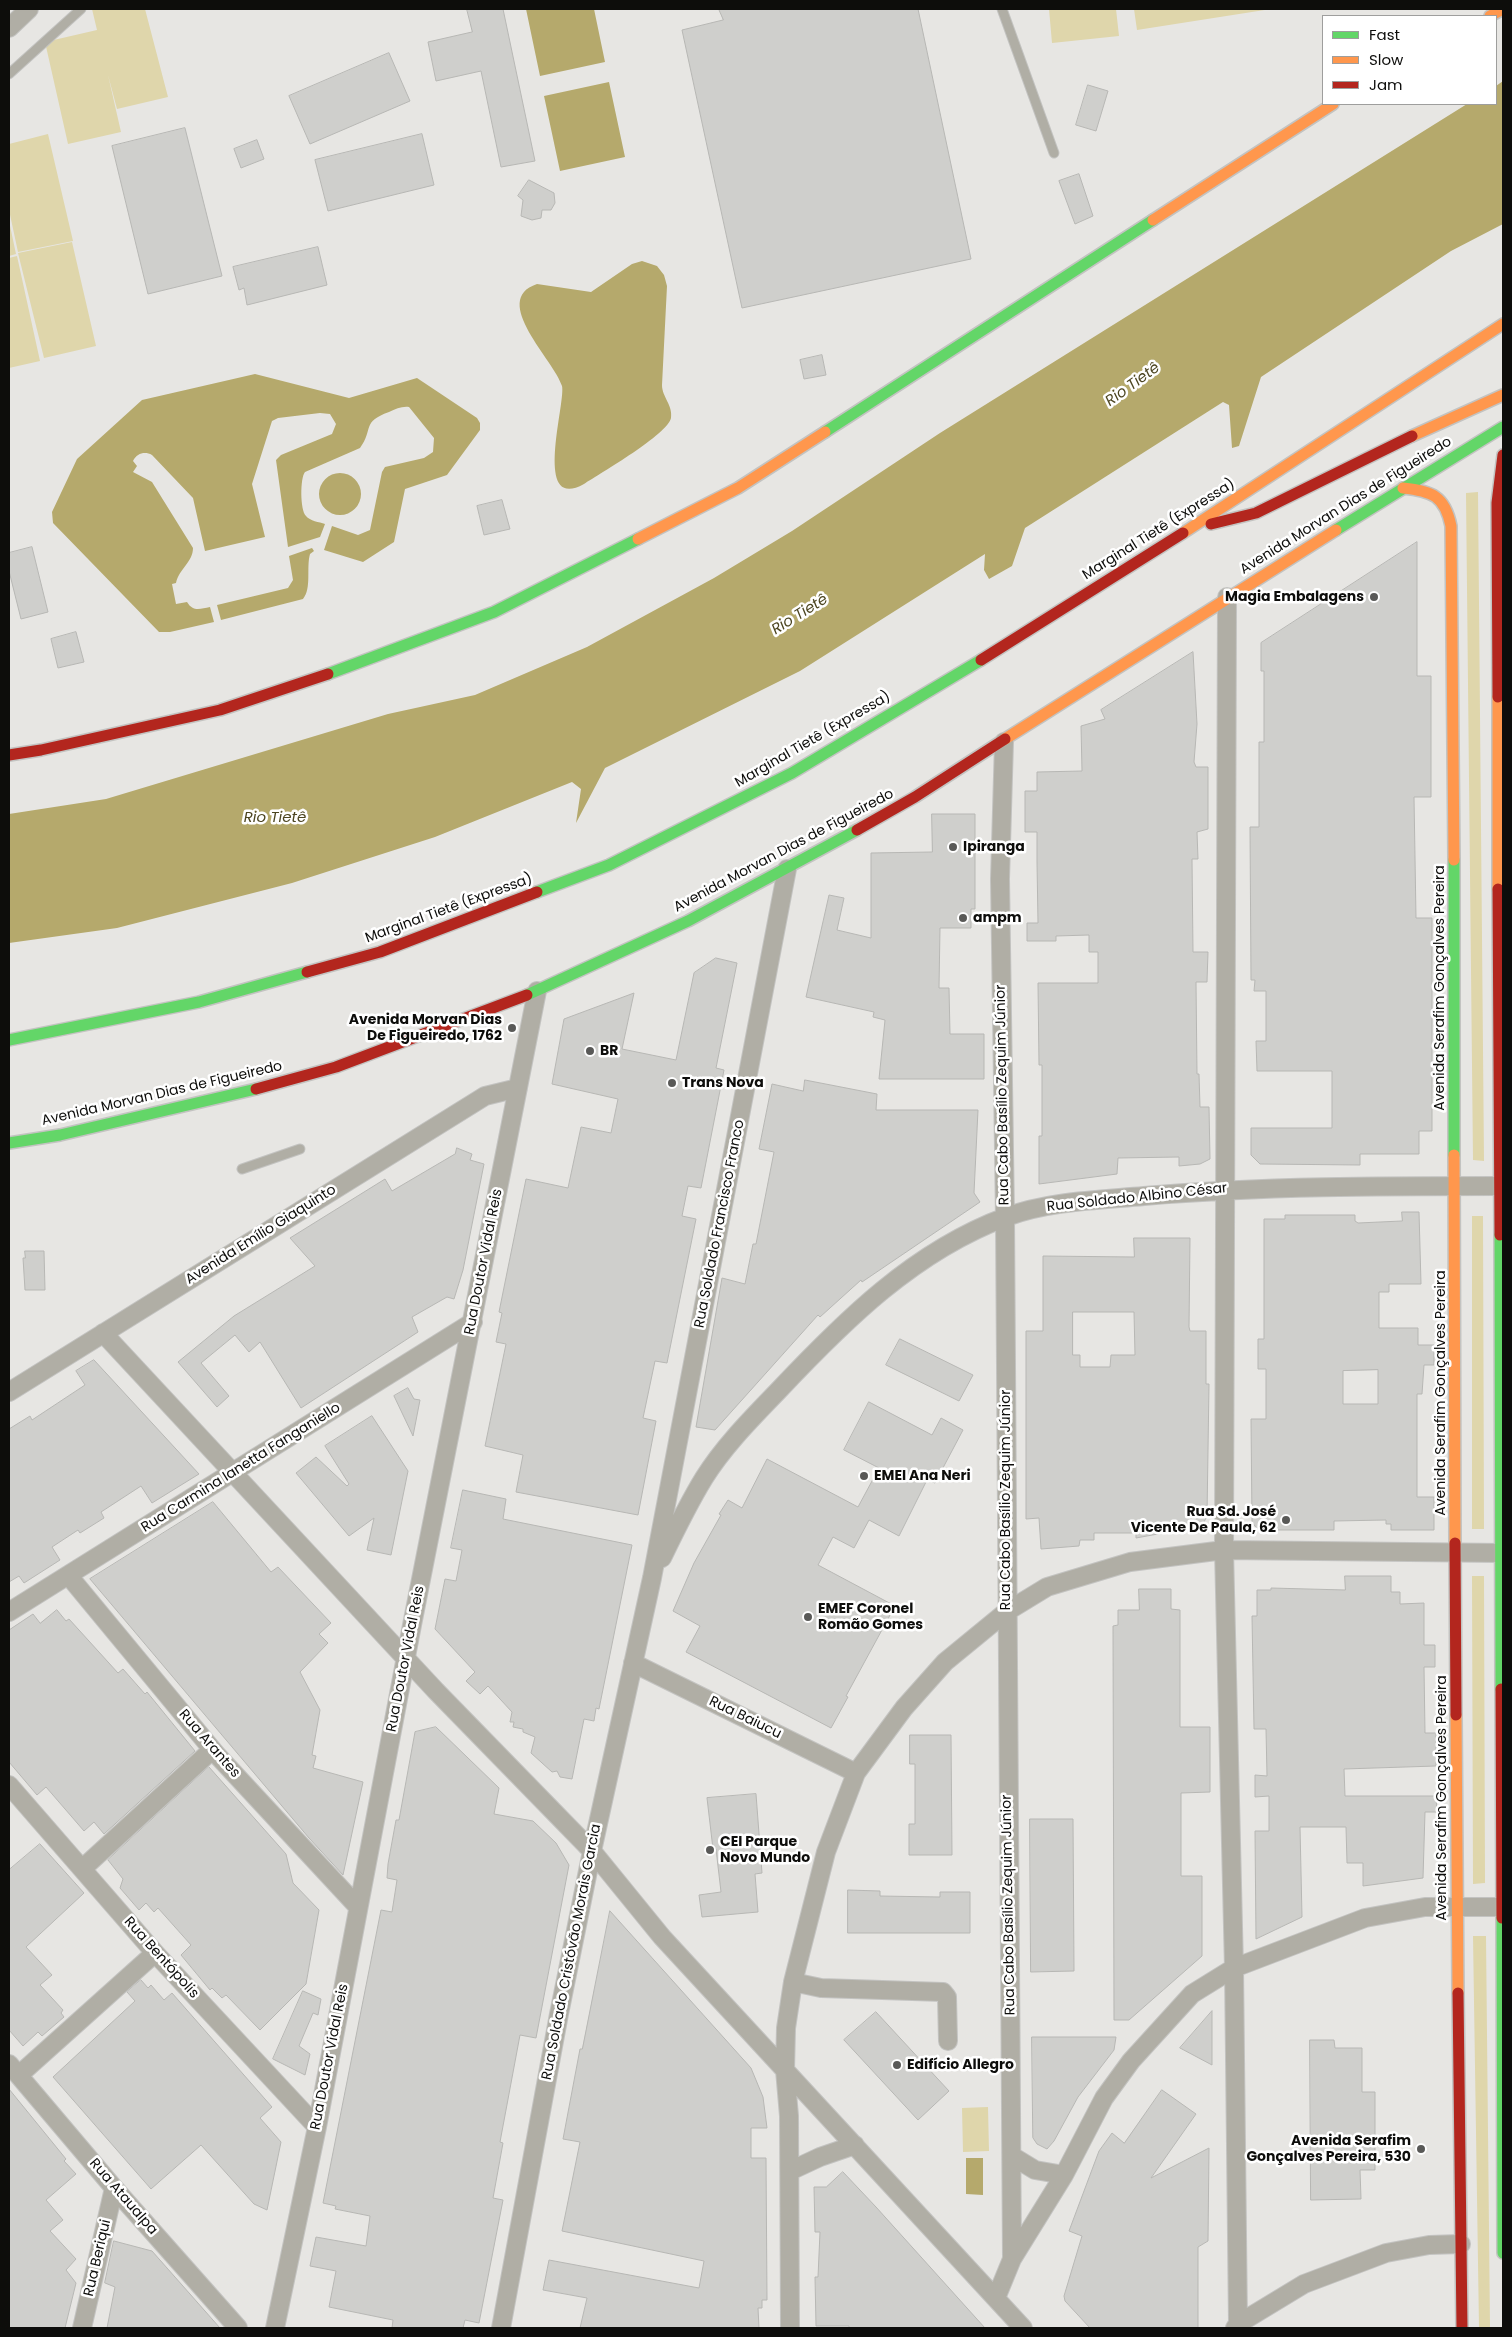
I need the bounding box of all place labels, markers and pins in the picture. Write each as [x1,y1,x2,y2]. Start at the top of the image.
place label: Magia Embalagens [1225,589,1364,605]
marker: Magia Embalagens [1368,591,1380,603]
place label: Ipiranga [963,839,1025,855]
marker: Ipiranga [947,841,959,853]
place label: ampm [973,910,1022,926]
marker: ampm [957,912,969,924]
place label: Avenida Morvan Dias De Figueiredo, 1762 [349,1012,502,1044]
marker: Avenida Morvan Dias De Figueiredo, 1762 [506,1022,518,1034]
place label: BR [600,1043,618,1059]
marker: BR [584,1045,596,1057]
place label: Trans Nova [682,1075,764,1091]
marker: Trans Nova [666,1077,678,1089]
place label: EMEI Ana Neri [874,1468,971,1484]
marker: EMEI Ana Neri [858,1470,870,1482]
place label: Rua Sd. José Vicente De Paula, 62 [1131,1504,1276,1536]
marker: Rua Sd. José Vicente De Paula, 62 [1280,1514,1292,1526]
place label: EMEF Coronel Romão Gomes [818,1601,923,1634]
marker: EMEF Coronel Romão Gomes [802,1611,814,1623]
place label: CEI Parque Novo Mundo [720,1834,810,1866]
marker: CEI Parque Novo Mundo [704,1844,716,1856]
place label: Edifício Allegro [907,2057,1014,2073]
marker: Edifício Allegro [891,2059,903,2071]
place label: Avenida Serafim Gonçalves Pereira, 530 [1246,2133,1411,2166]
marker: Avenida Serafim Gonçalves Pereira, 530 [1415,2143,1427,2155]

